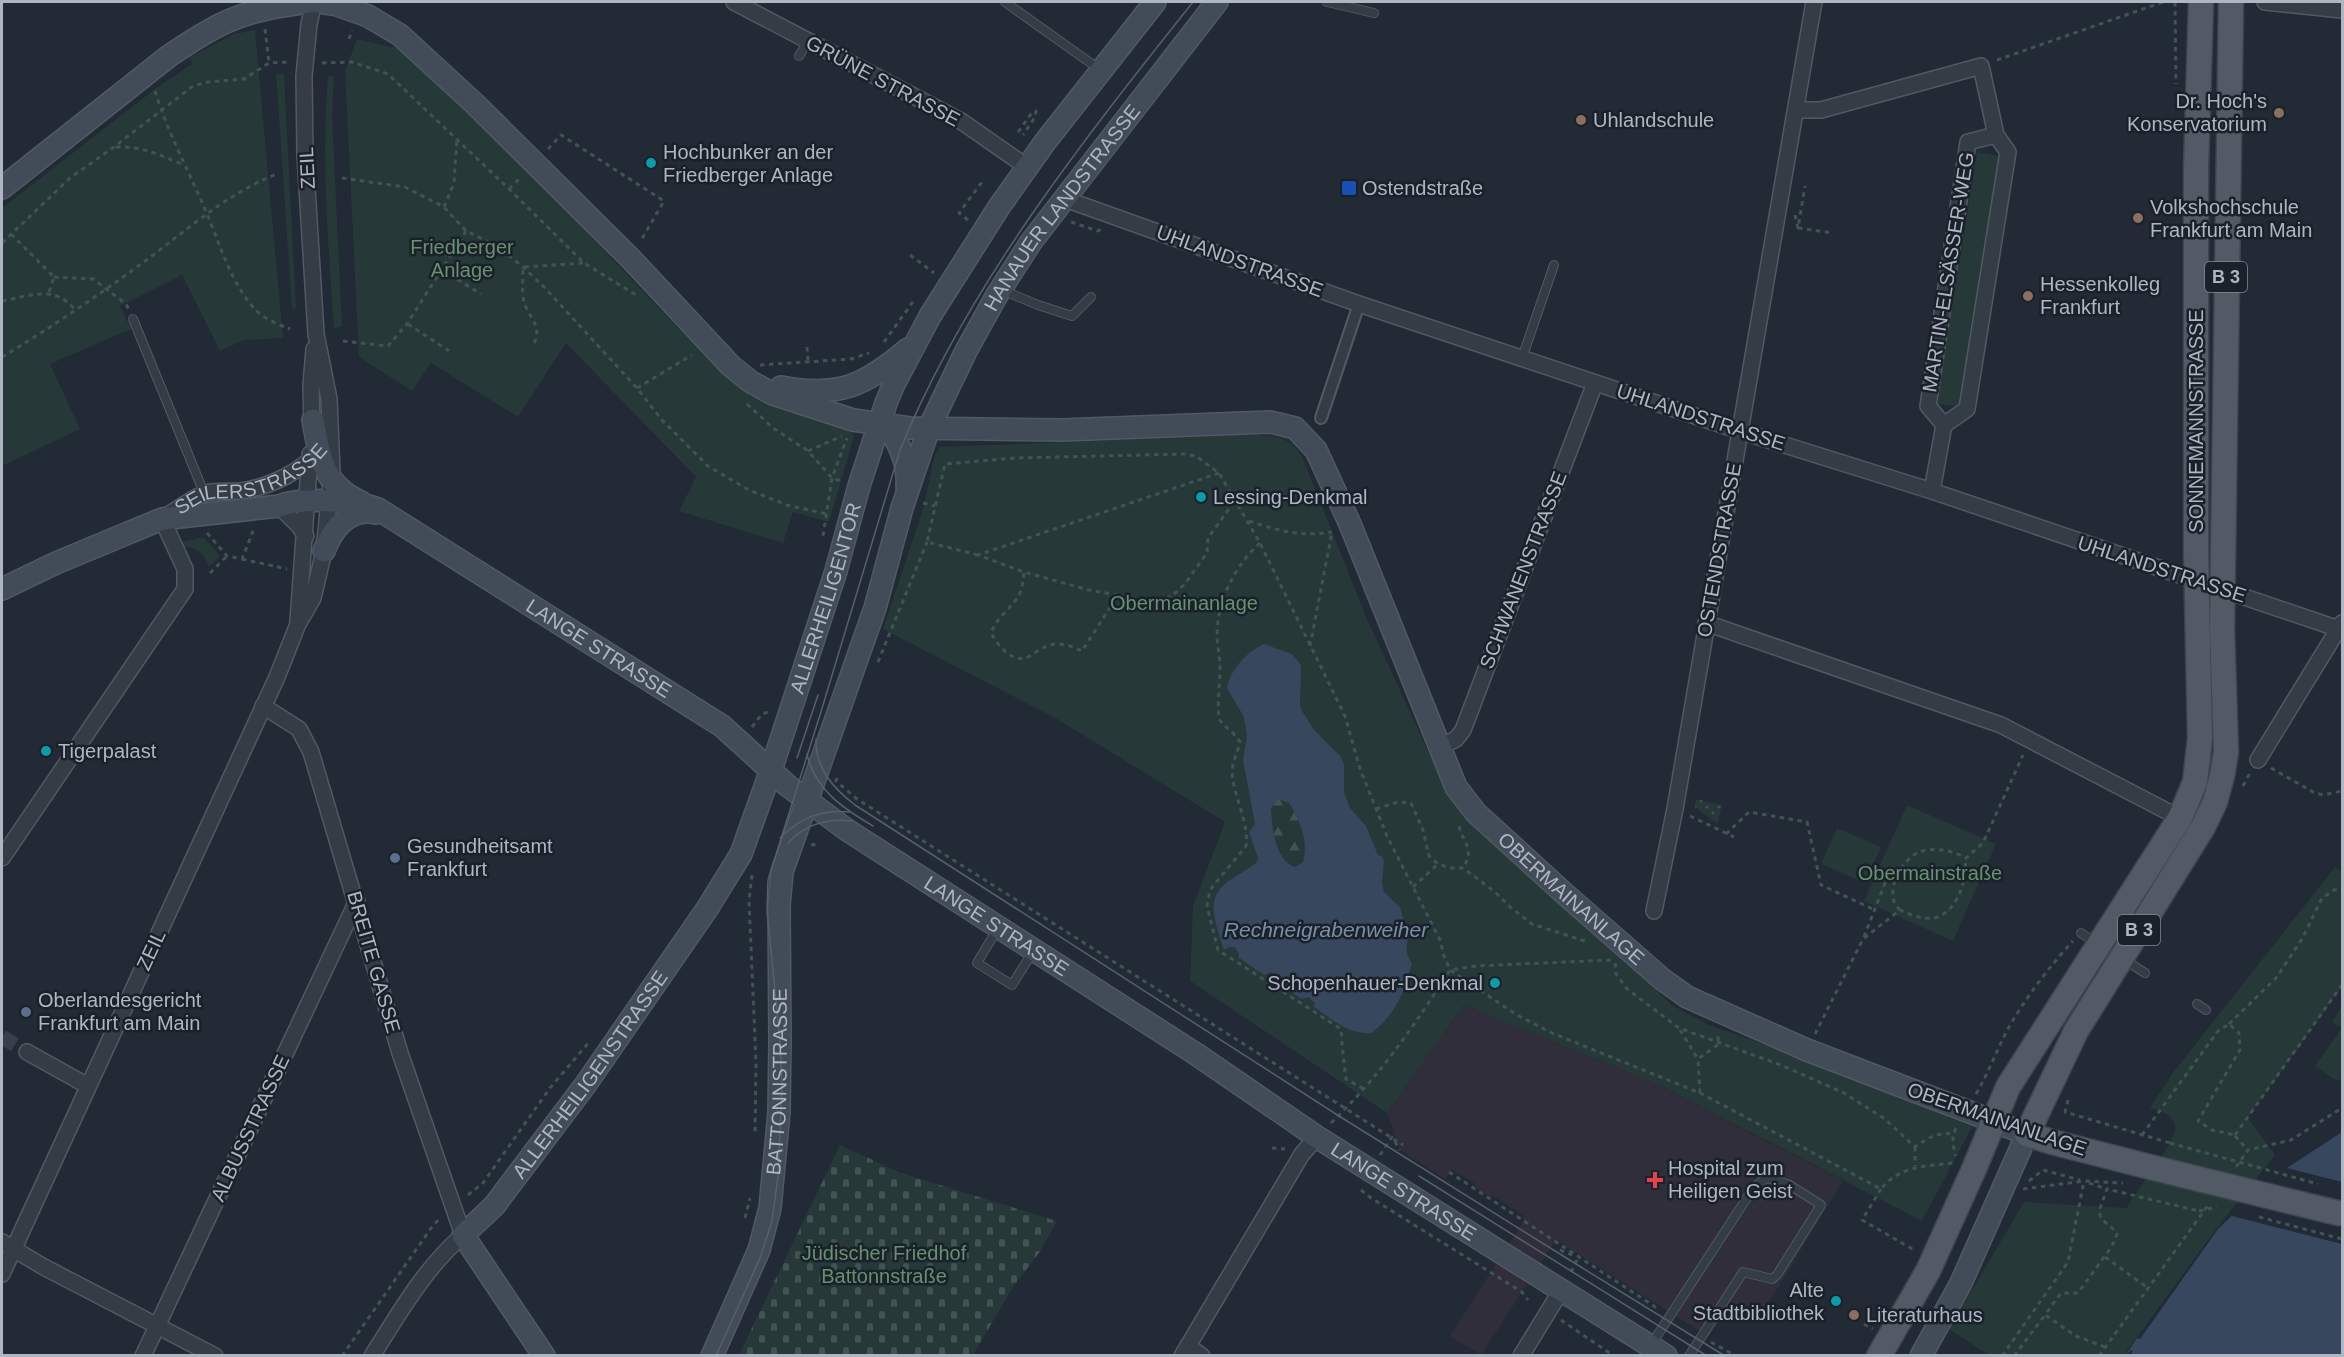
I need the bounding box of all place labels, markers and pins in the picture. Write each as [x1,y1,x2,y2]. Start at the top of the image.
place label: Dr. Hoch's Konservatorium [2127,90,2267,135]
marker: Dr. Hoch's Konservatorium [2272,106,2286,120]
place label: Uhlandschule [1593,109,1714,131]
marker: Uhlandschule [1574,113,1588,127]
place label: Hochbunker an der Friedberger Anlage [663,141,833,186]
marker: Hochbunker an der Friedberger Anlage [644,156,658,170]
place label: Ostendstraße [1362,177,1483,199]
marker: Ostendstraße [1340,179,1358,197]
place label: Volkshochschule Frankfurt am Main [2150,196,2312,241]
marker: Volkshochschule Frankfurt am Main [2131,211,2145,225]
place label: Hessenkolleg Frankfurt [2040,273,2160,318]
marker: Hessenkolleg Frankfurt [2021,289,2035,303]
place label: Lessing-Denkmal [1213,486,1368,508]
marker: Lessing-Denkmal [1194,490,1208,504]
place label: Tigerpalast [58,740,157,762]
marker: Tigerpalast [39,744,53,758]
place label: Gesundheitsamt Frankfurt [407,835,553,880]
marker: Gesundheitsamt Frankfurt [388,851,402,865]
place label: Schopenhauer-Denkmal [1267,972,1483,994]
marker: Schopenhauer-Denkmal [1488,976,1502,990]
place label: Oberlandesgericht Frankfurt am Main [38,989,202,1034]
marker: Oberlandesgericht Frankfurt am Main [19,1005,33,1019]
place label: Hospital zum Heiligen Geist [1668,1157,1793,1202]
marker: Hospital zum Heiligen Geist [1646,1171,1664,1189]
place label: Alte Stadtbibliothek [1693,1279,1825,1324]
marker: Alte Stadtbibliothek [1829,1294,1843,1308]
place label: Literaturhaus [1866,1304,1983,1326]
marker: Literaturhaus [1847,1308,1861,1322]

